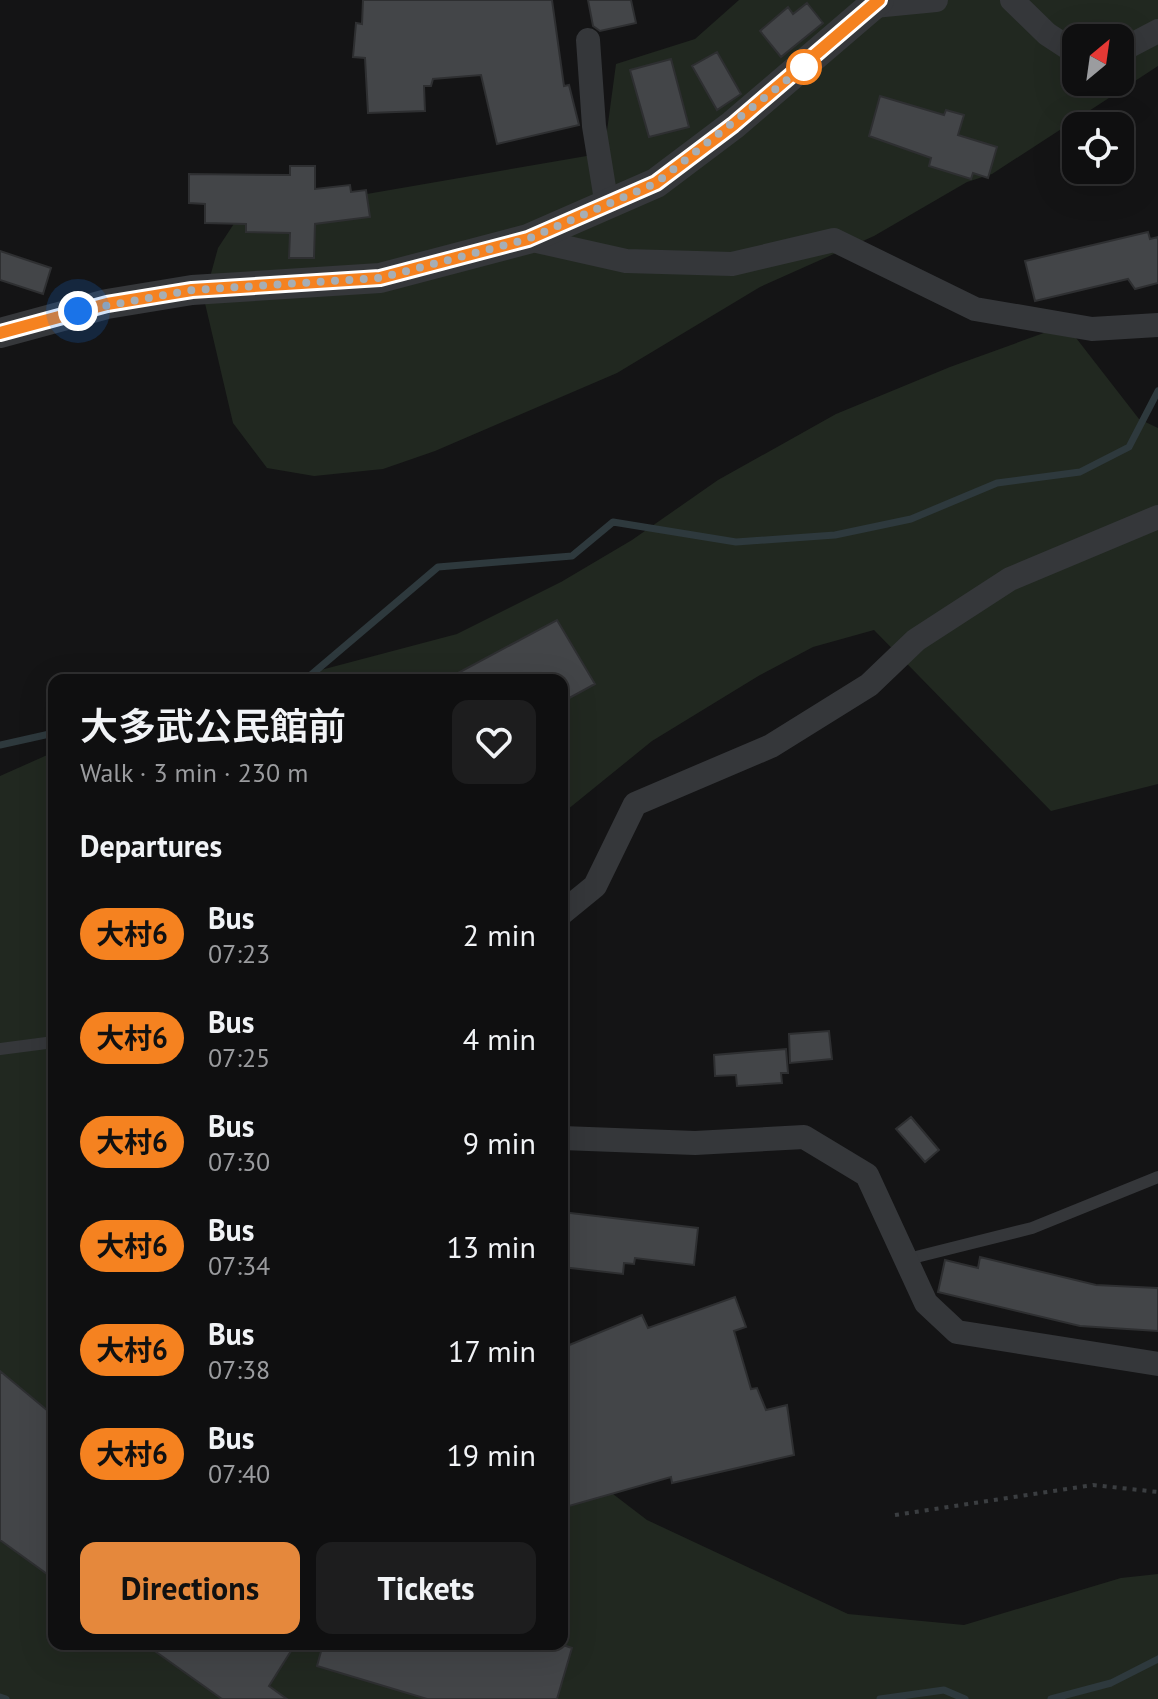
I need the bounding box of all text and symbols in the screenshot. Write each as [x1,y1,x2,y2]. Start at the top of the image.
north arrow [1062,24,1134,96]
map controls [1062,24,1134,184]
unlabelled marker [787,50,821,84]
button: locate [1062,112,1134,184]
your location [58,291,98,331]
button: heart [452,700,536,784]
text: 大多武公民館前 [80,701,346,750]
text: Walk · 3 min · 230 m [80,756,308,789]
text: Departures [80,826,222,865]
text: Bus [208,898,254,937]
text: 大村6 [96,915,168,952]
text: 2 min [463,915,536,954]
text: 07:23 [208,937,270,970]
text: Bus [208,1002,254,1041]
text: 大村6 [96,1019,168,1056]
text: 4 min [463,1019,536,1058]
text: 07:25 [208,1041,270,1074]
text: Bus [208,1106,254,1145]
text: 大村6 [96,1123,168,1160]
text: 9 min [463,1123,536,1162]
text: 07:30 [208,1145,270,1178]
text: Bus [208,1210,254,1249]
text: 大村6 [96,1227,168,1264]
text: 13 min [446,1227,536,1266]
text: 07:34 [208,1249,270,1282]
text: Bus [208,1314,254,1353]
text: 大村6 [96,1331,168,1368]
text: 17 min [448,1331,536,1370]
text: 07:38 [208,1353,270,1386]
text: Bus [208,1418,254,1457]
text: 大村6 [96,1435,168,1472]
text: 19 min [446,1435,536,1474]
text: 07:40 [208,1457,270,1490]
button: Directions [80,1542,300,1634]
button: Tickets [316,1542,536,1634]

